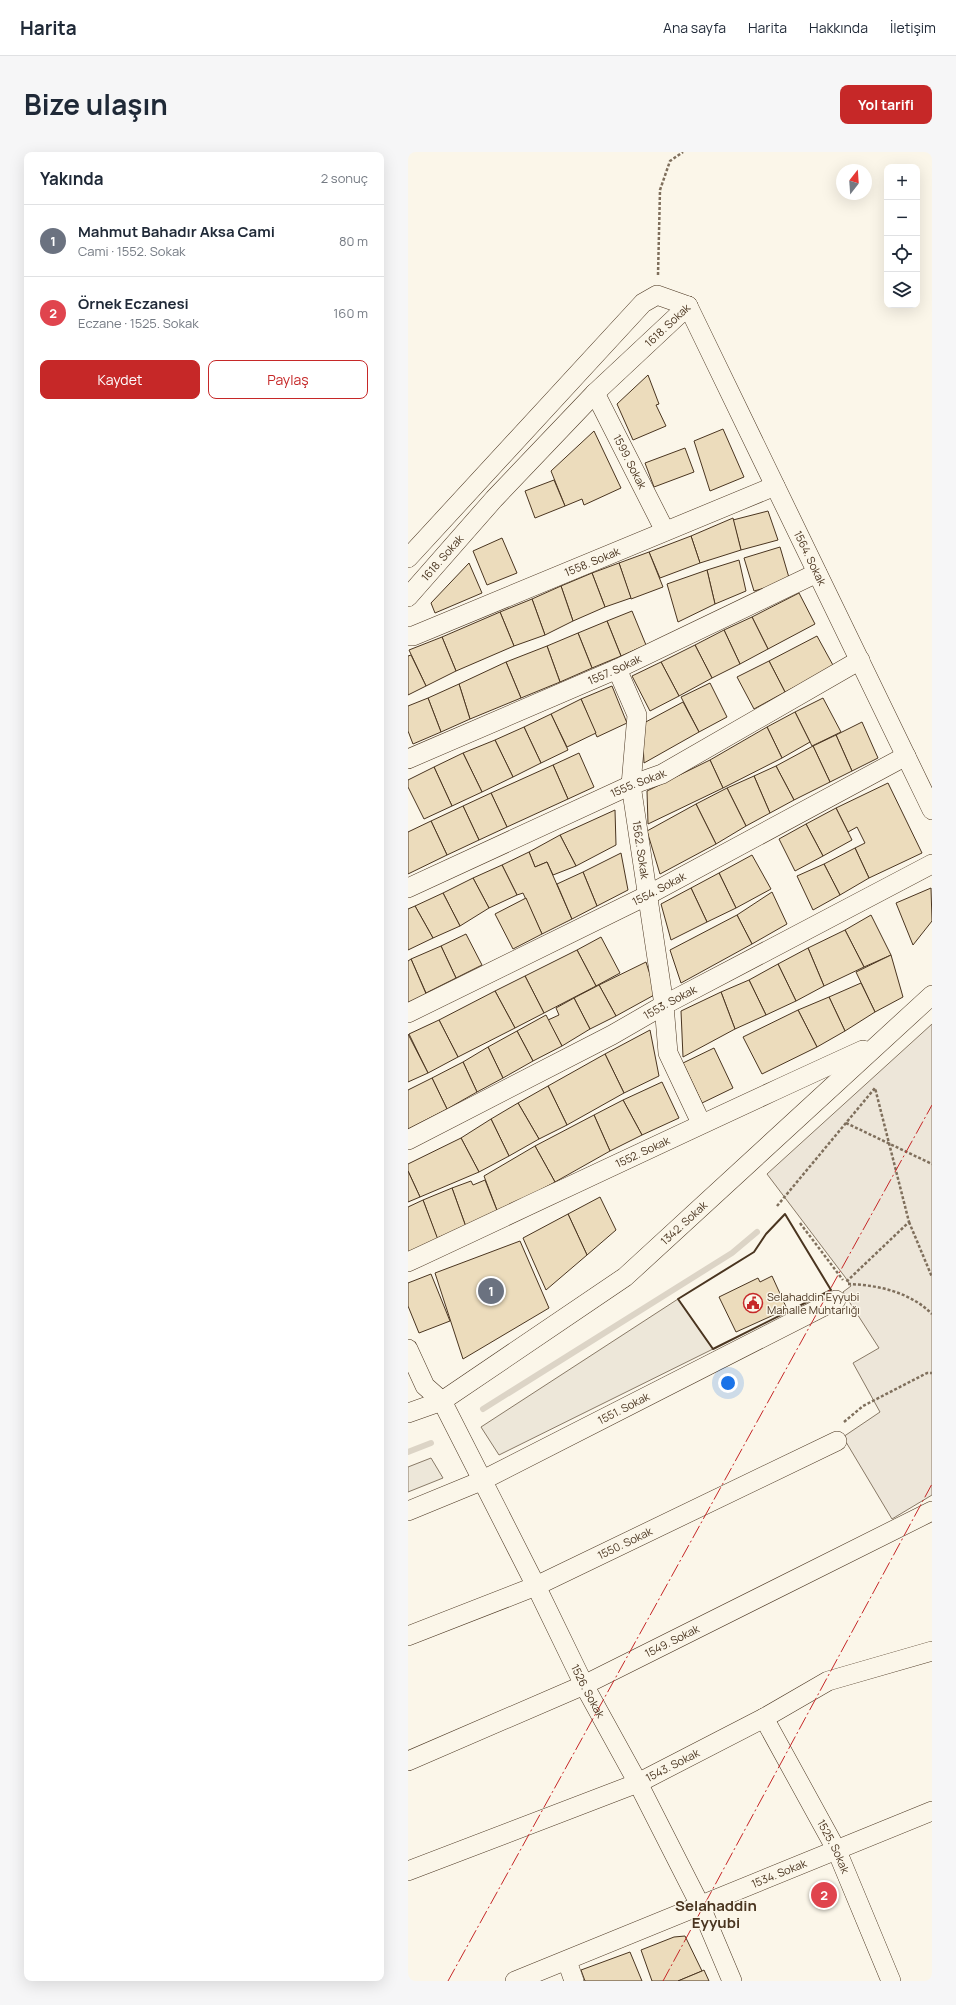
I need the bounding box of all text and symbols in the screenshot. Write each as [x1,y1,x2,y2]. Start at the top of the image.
text: Harita [20,15,77,41]
text: Ana sayfa [663,18,726,37]
text: Harita [748,18,787,37]
text: Hakkında [809,18,868,37]
text: İletişim [890,18,936,37]
text: Bize ulaşın [24,85,168,123]
button: Yol tarifi [840,85,932,124]
north arrow [836,164,872,200]
map controls [884,164,920,308]
button: + [884,164,920,200]
text: Yakında [40,167,104,190]
text: 2 sonuç [321,169,368,187]
button: − [884,200,920,236]
text: Mahmut Bahadır Aksa Cami [78,221,275,242]
text: 1 [50,232,56,250]
text: 80 m [339,232,368,250]
button: locate [884,236,920,272]
text: Cami · 1552. Sokak [78,242,186,260]
button: layers [884,272,920,308]
text: Örnek Eczanesi [78,293,189,314]
street label: 1618. Sokak [641,300,693,350]
text: 2 [49,304,57,322]
text: 160 m [333,304,368,322]
text: Eczane · 1525. Sokak [78,314,199,332]
button: Kaydet [40,360,200,399]
button: Paylaş [208,360,368,399]
street label: 1599. Sokak [610,432,651,492]
street label: 1564. Sokak [791,528,830,588]
street label: 1618. Sokak [417,531,467,584]
street label: 1558. Sokak [562,543,623,579]
street label: 1557. Sokak [585,650,644,688]
street label: 1555. Sokak [608,765,669,801]
street label: 1562. Sokak [629,819,653,881]
street label: 1554. Sokak [629,868,689,909]
street label: 1553. Sokak [640,981,699,1022]
street label: 1552. Sokak [613,1132,672,1171]
street label: 1342. Sokak [657,1197,711,1248]
pin: 1 [478,1276,504,1306]
place label: Selahaddin Eyyubi Mahalle Muhtarlığı [767,1289,860,1317]
public building icon: Selahaddin Eyyubi Mahalle Muhtarlığı [742,1292,764,1314]
your location [718,1373,738,1393]
street label: 1551. Sokak [595,1388,652,1427]
street label: 1550. Sokak [595,1523,655,1562]
street label: 1549. Sokak [642,1620,702,1660]
street label: 1526. Sokak [568,1661,609,1721]
street label: 1543. Sokak [643,1744,702,1785]
street label: 1525. Sokak [814,1817,854,1876]
street label: 1534. Sokak [749,1855,809,1891]
pin: 2 [811,1880,837,1910]
district label: Selahaddin Eyyubi [675,1895,757,1933]

